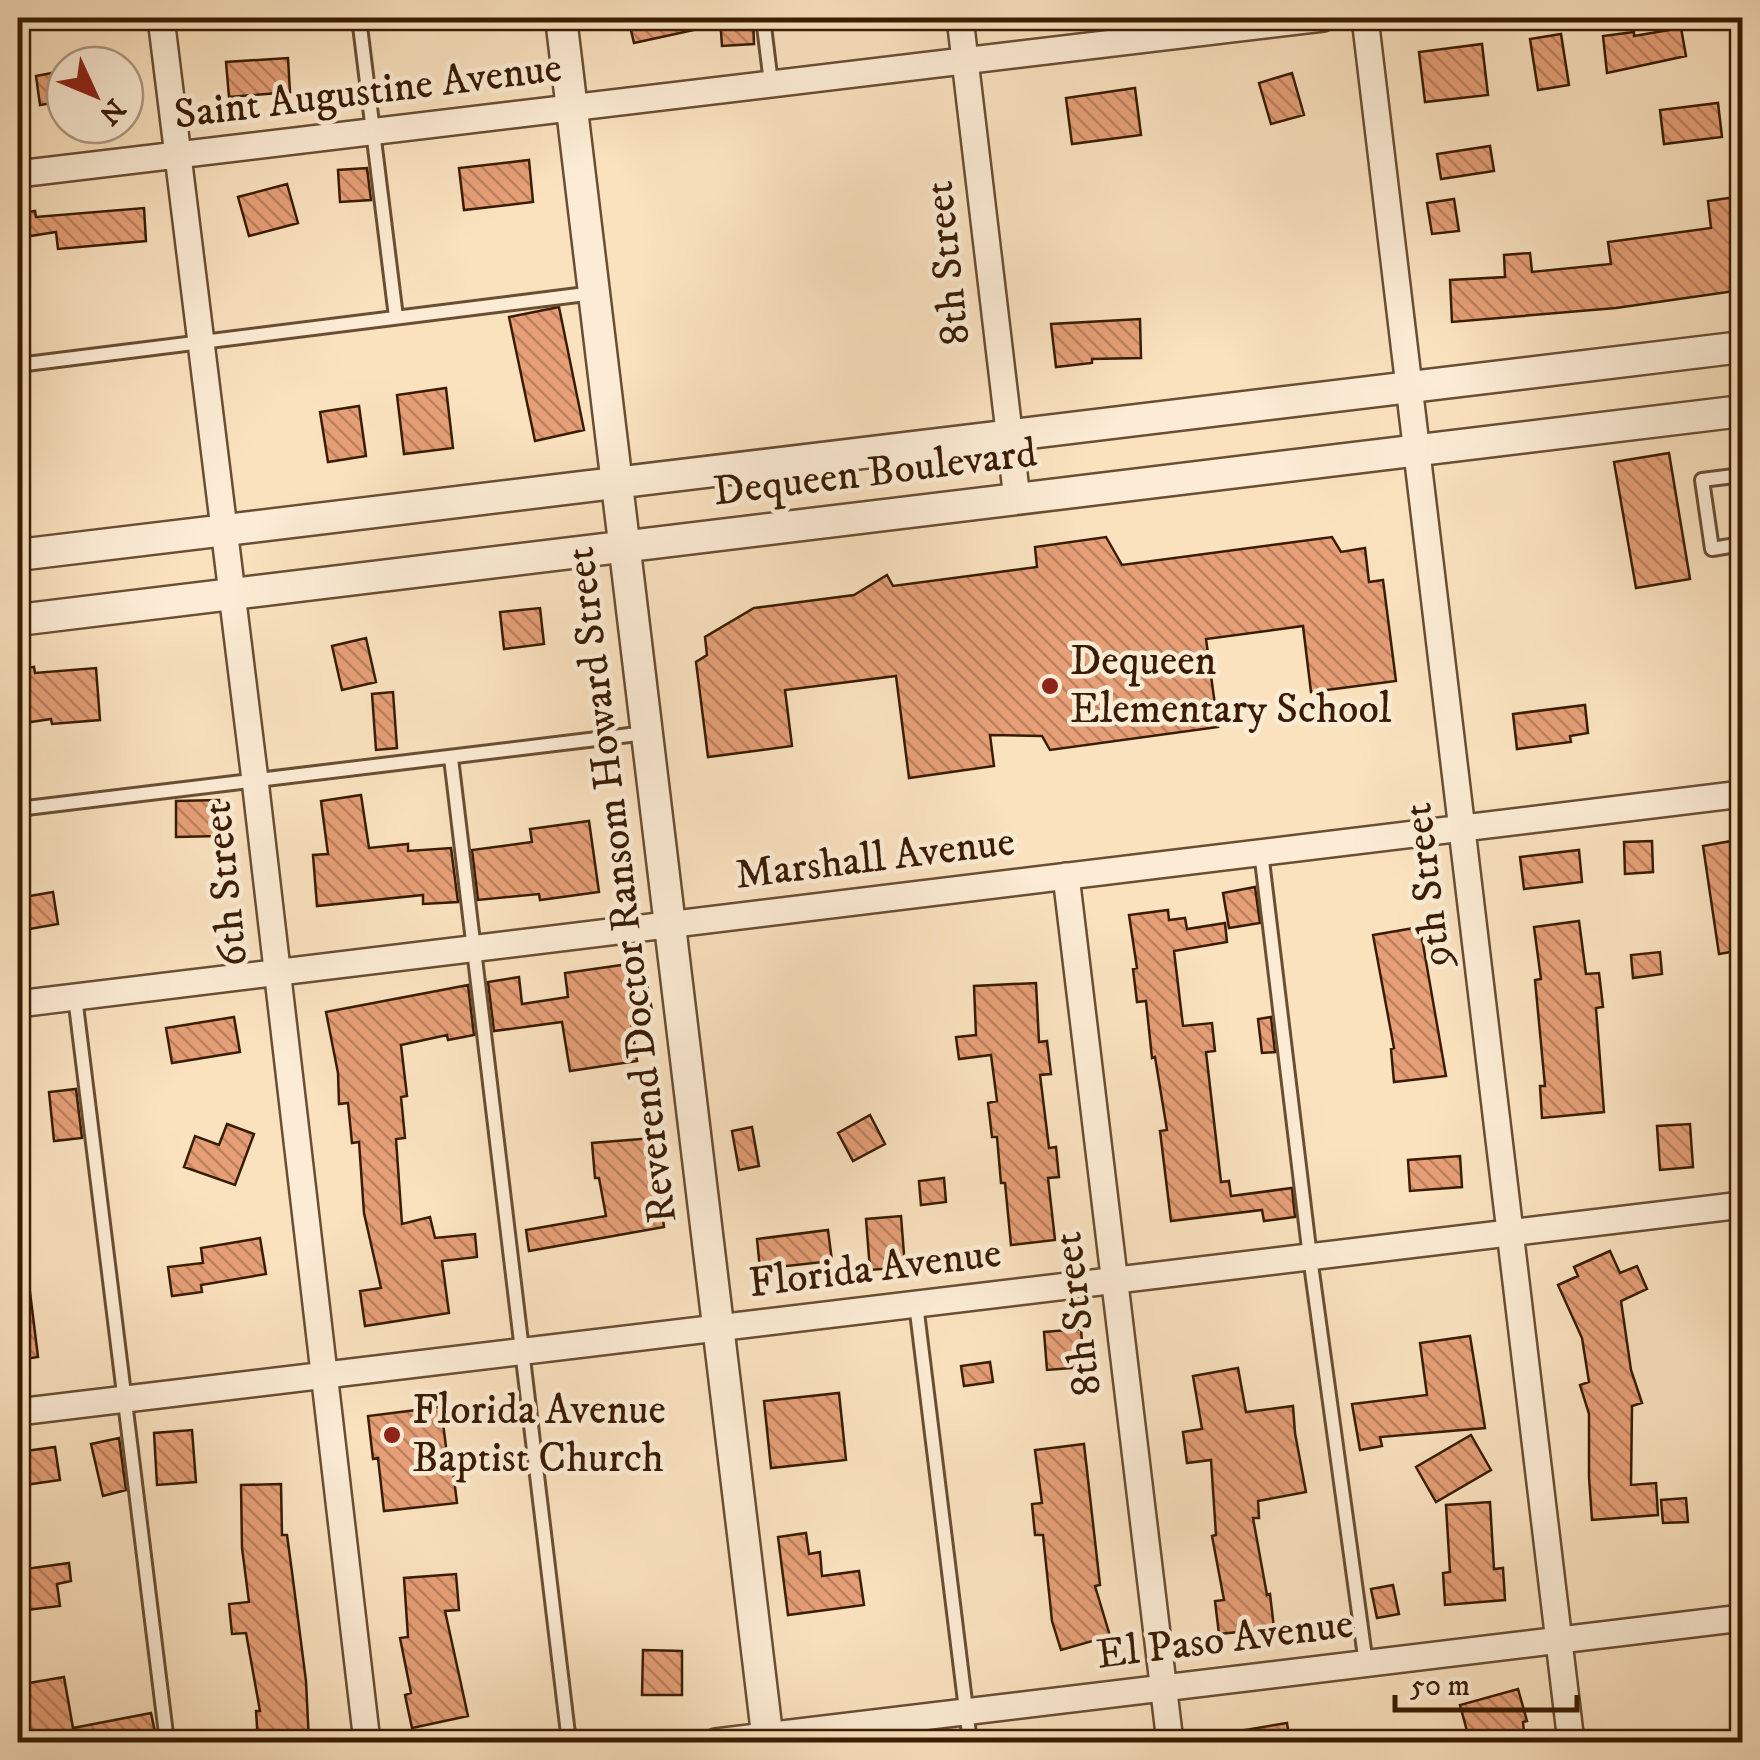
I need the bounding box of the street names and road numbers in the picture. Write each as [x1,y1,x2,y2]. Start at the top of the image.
street label: Saint Augustine Avenue [171,42,565,142]
street label: 8th Street [914,178,982,348]
street label: Dequeen Boulevard [710,427,1040,519]
street label: Reverend Doctor Ransom Howard Street [555,544,689,1226]
street label: 6th Street [191,799,261,969]
street label: 9th Street [1392,800,1464,972]
street label: Marshall Avenue [732,816,1018,902]
street label: Florida Avenue [746,1228,1004,1310]
street label: 8th Street [1042,1229,1114,1399]
street label: El Paso Avenue [1094,1598,1356,1682]

